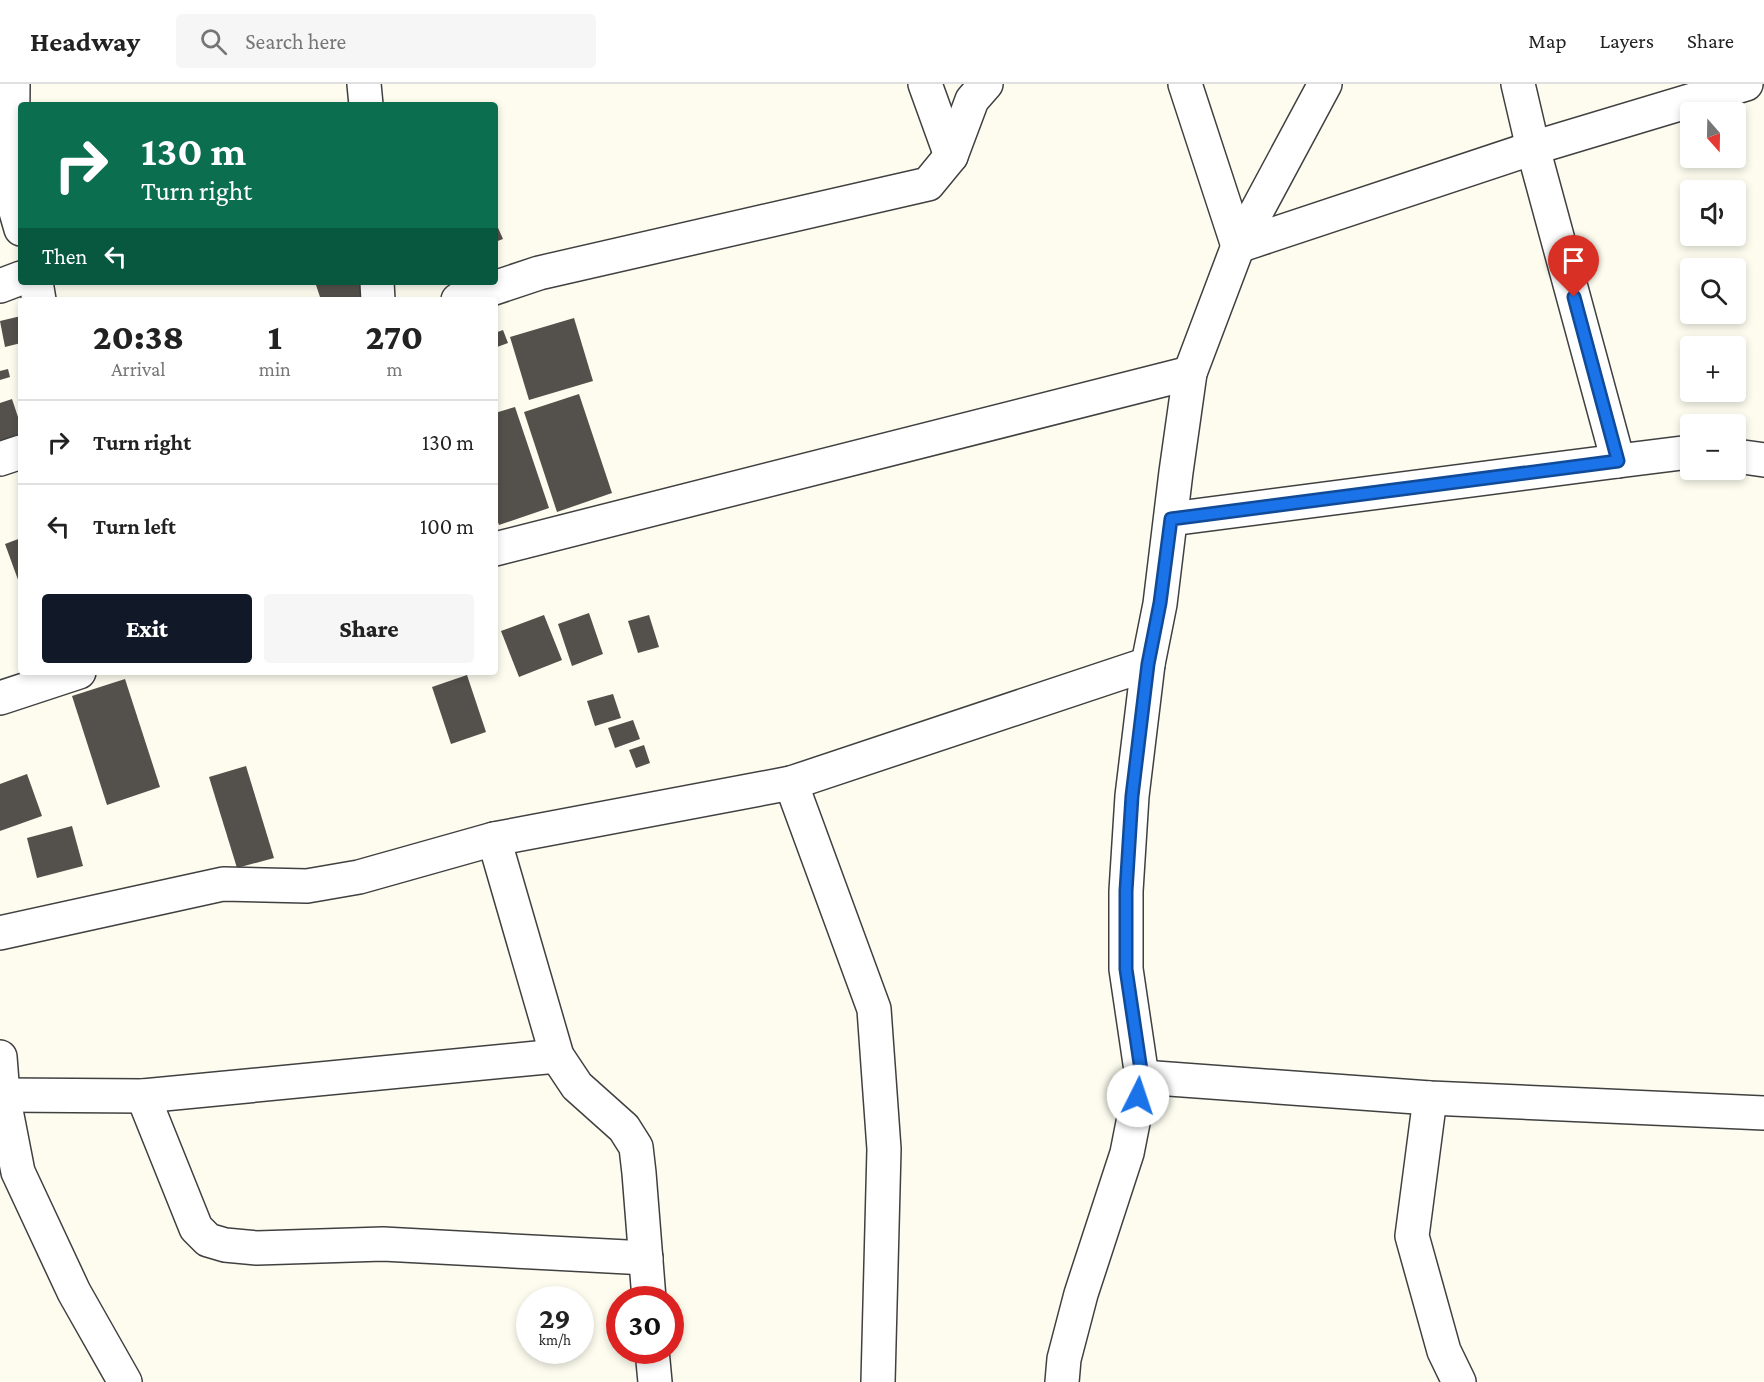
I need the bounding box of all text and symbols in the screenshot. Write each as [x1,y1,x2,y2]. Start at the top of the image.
search box [176,14,596,68]
icon: search [197,25,230,58]
text: Headway [30,26,140,57]
text: Search here [245,29,346,54]
text: Map [1528,29,1567,53]
text: Layers [1600,29,1654,53]
text: Share [1687,29,1734,53]
north arrow [1680,102,1746,168]
map controls [1680,102,1746,480]
icon: right [42,126,120,204]
text: 130 m [141,127,246,174]
text: Turn right [141,176,252,206]
button: sound [1680,180,1746,246]
pin [1548,235,1599,297]
icon: left [99,240,132,273]
text: Then [42,244,87,269]
icon: arrive [1557,244,1590,277]
button: search [1680,258,1746,324]
text: 20:38 [93,317,184,357]
text: 1 [268,317,282,357]
text: 270 [366,317,423,357]
button: + [1680,336,1746,402]
text: Arrival [111,358,166,380]
text: min [259,358,291,380]
text: m [386,358,402,380]
button: − [1680,414,1746,480]
icon: right [42,426,75,459]
text: Turn right [93,430,191,455]
text: 130 m [422,430,474,455]
icon: left [42,510,75,543]
text: Turn left [93,514,176,539]
text: 100 m [420,514,474,539]
button: Exit [42,594,252,663]
button: Share [264,594,474,663]
position arrow [1106,1064,1170,1128]
speed limit sign: 30 [606,1286,684,1364]
text: 29 [539,1301,571,1334]
text: km/h [539,1332,571,1348]

